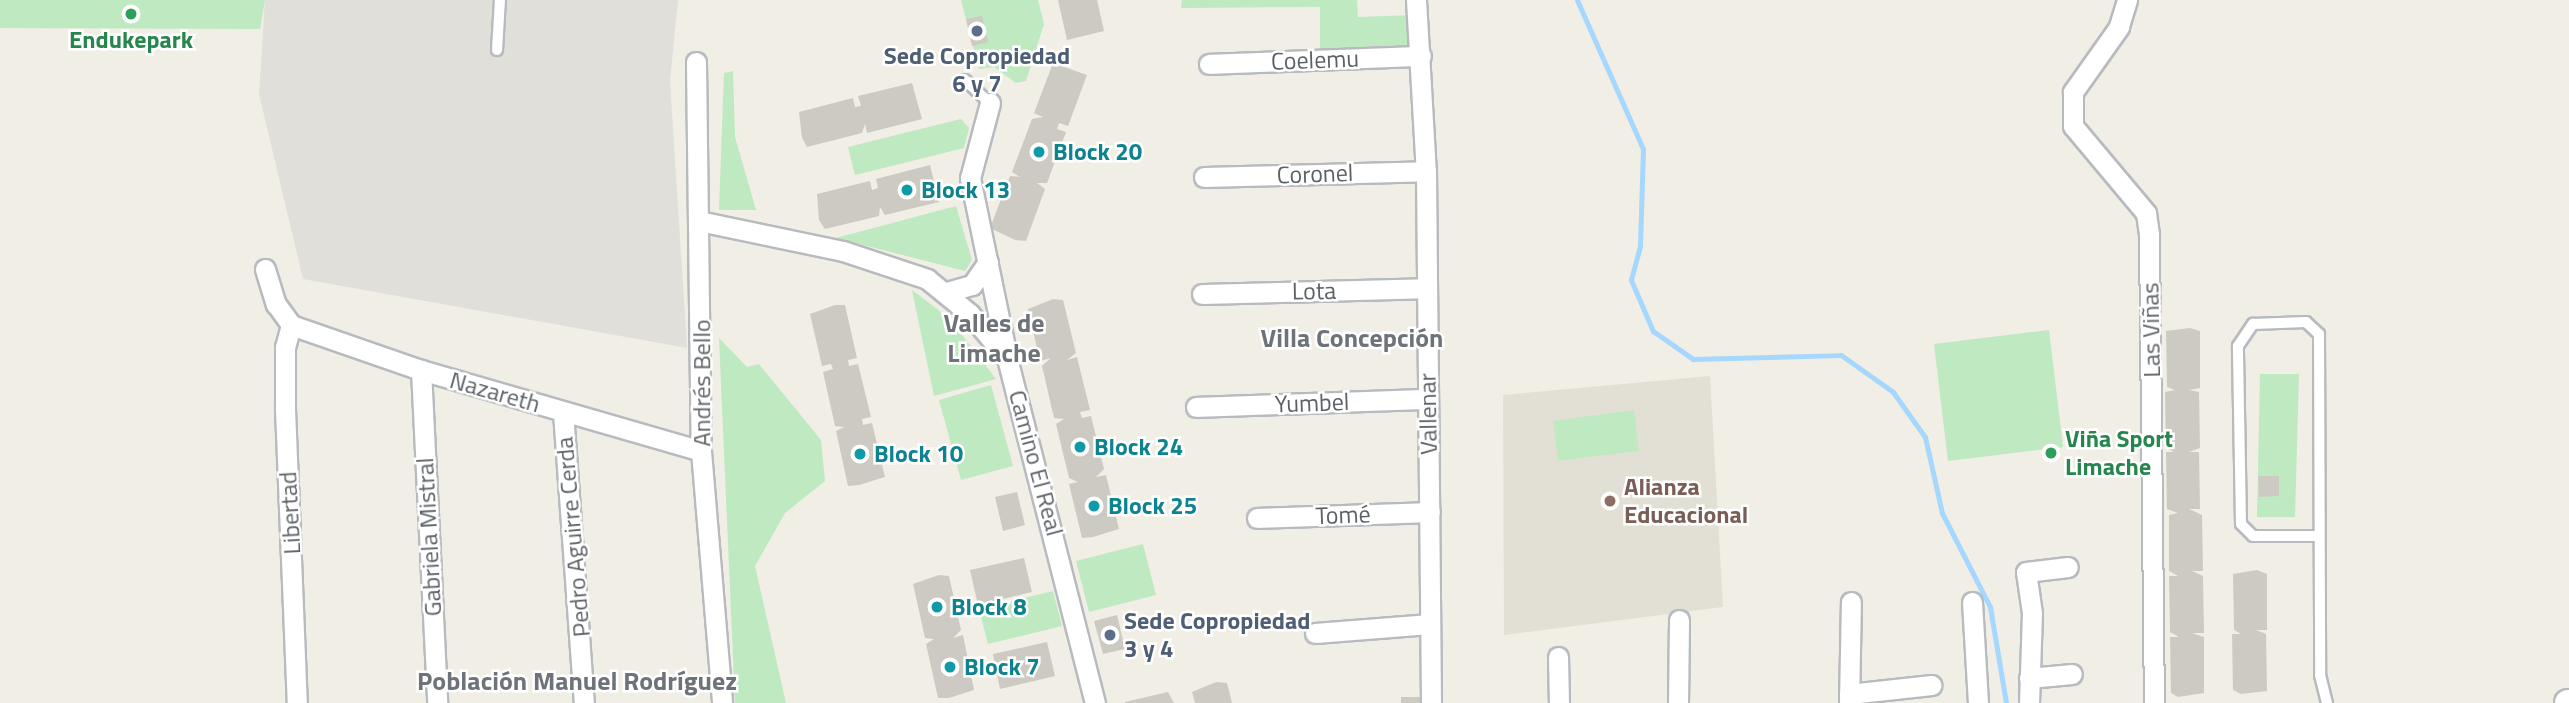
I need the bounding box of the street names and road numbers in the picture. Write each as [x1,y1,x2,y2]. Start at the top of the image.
street label: Coelemu [1270,44,1360,76]
street label: Coronel [1276,158,1354,190]
street label: Lota [1292,276,1336,306]
street label: Las Viñas [2136,282,2166,378]
street label: Andrés Bello [688,319,716,447]
street label: Nazareth [447,365,543,419]
street label: Vallenar [1413,373,1443,455]
street label: Camino El Real [1003,387,1069,539]
street label: Yumbel [1274,387,1350,419]
street label: Pedro Aguirre Cerda [550,436,596,638]
street label: Gabriela Mistral [410,457,448,617]
street label: Libertad [273,471,307,555]
street label: Tomé [1315,500,1371,530]

